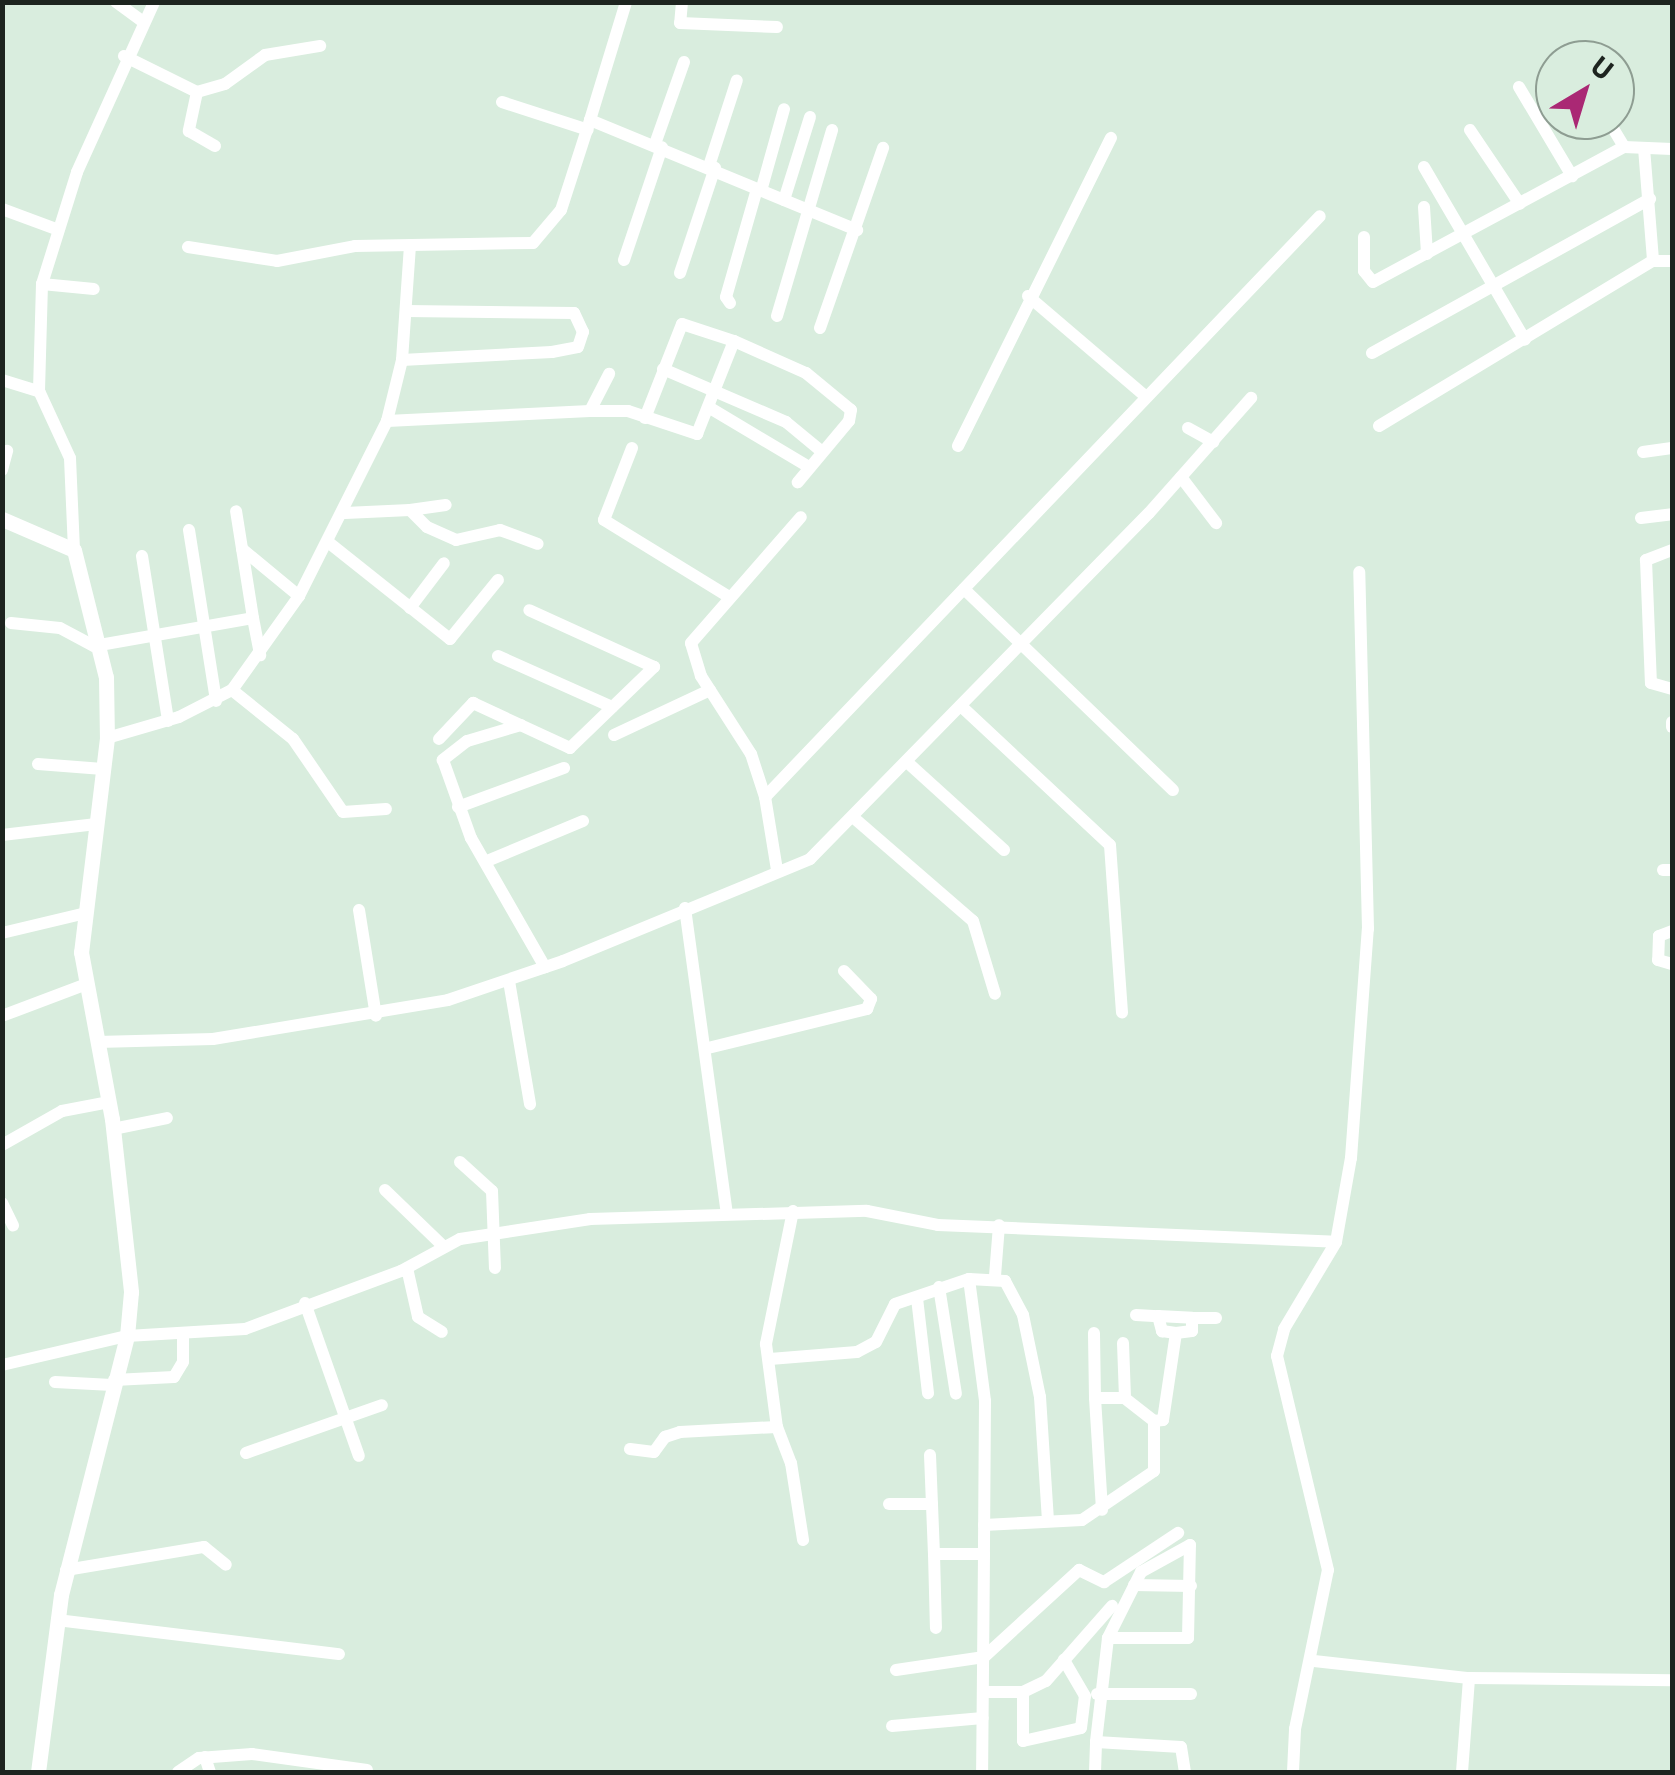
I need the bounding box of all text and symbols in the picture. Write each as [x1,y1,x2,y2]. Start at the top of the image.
north arrow [1535,40,1635,140]
text: U [1583,47,1622,88]

